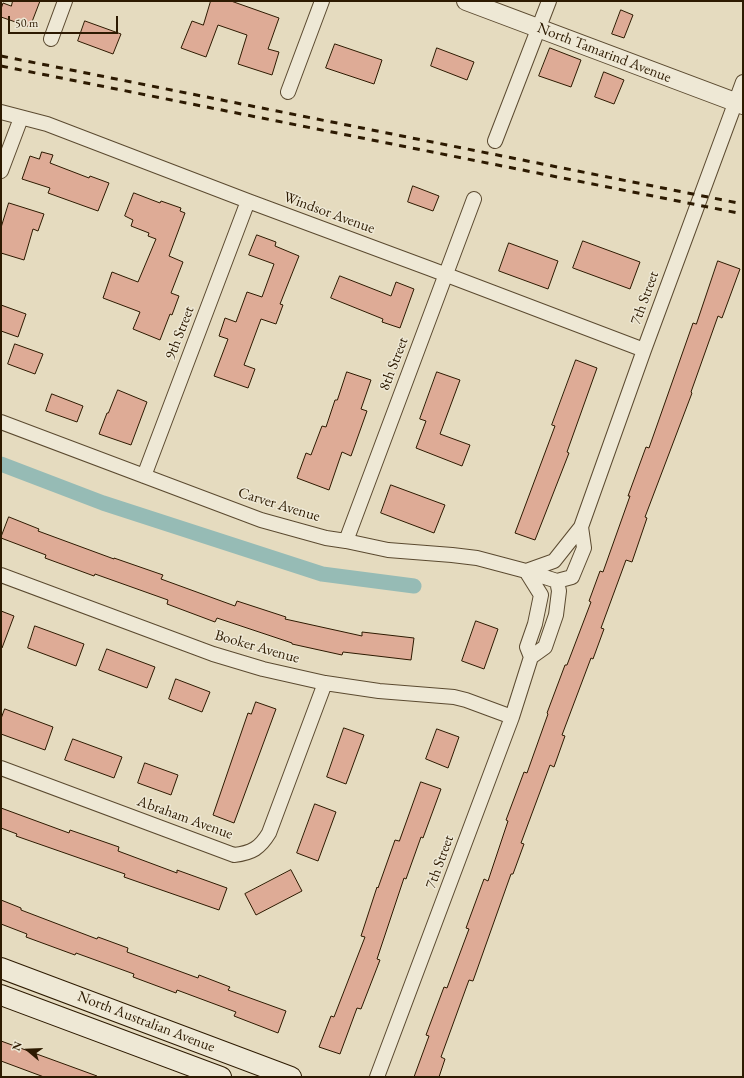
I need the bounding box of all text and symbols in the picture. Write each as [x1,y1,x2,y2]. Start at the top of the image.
scale bar [10,8,120,34]
text: 50 m [15,15,38,31]
street label: North Tamarind Avenue [534,19,674,87]
street label: Windsor Avenue [281,188,377,238]
street label: 7th Street [627,269,663,327]
street label: 9th Street [162,304,198,362]
street label: 8th Street [376,335,412,393]
street label: Carver Avenue [236,484,322,526]
street label: Booker Avenue [213,626,301,668]
street label: Abraham Avenue [135,792,235,844]
street label: 7th Street [422,833,458,891]
street label: North Australian Avenue [75,987,217,1057]
north arrow [8,1030,48,1070]
text: N [9,1040,25,1053]

